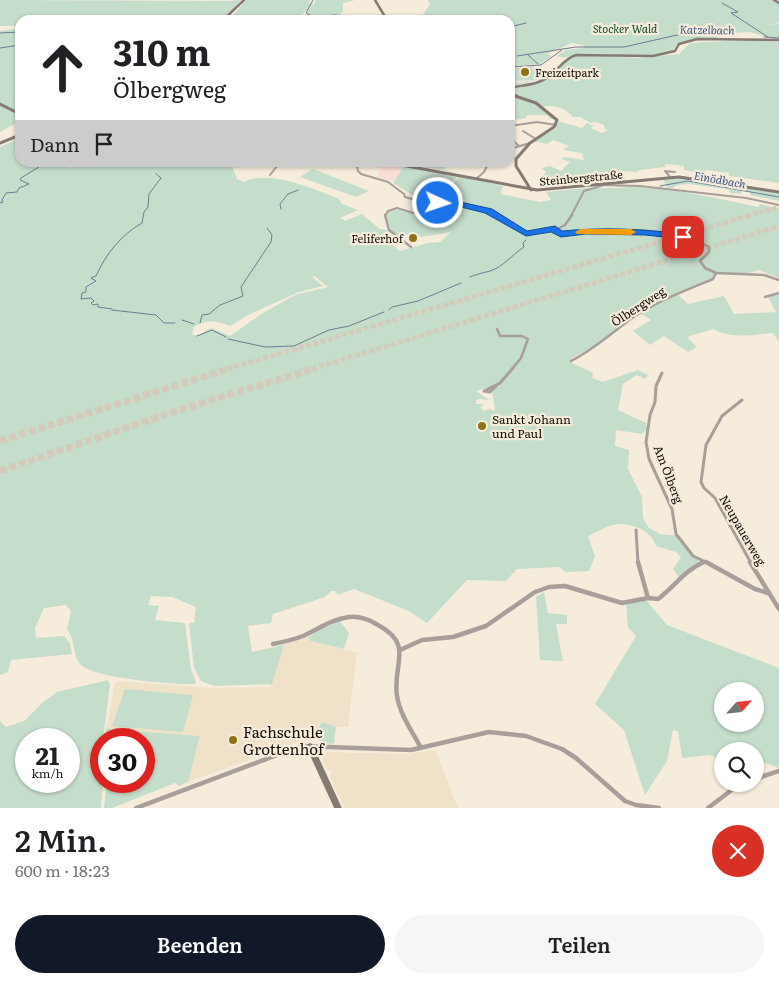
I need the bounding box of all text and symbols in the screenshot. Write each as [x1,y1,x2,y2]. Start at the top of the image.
park label: Stocker Wald [593,20,658,36]
water label: Katzelbach [679,21,735,37]
text: 310 m [113,25,210,77]
icon: ahead [30,35,95,100]
place label: Freizeitpark [535,64,599,80]
marker: Freizeitpark [519,66,531,78]
text: Ölbergweg [113,72,226,105]
text: Dann [30,130,80,158]
icon: arrive [90,130,118,158]
street label: Steinbergstraße [538,165,624,189]
water label: Einödbach [693,167,748,192]
position arrow [411,176,463,228]
pin [662,216,704,258]
icon: arrive [669,223,697,251]
place label: Feliferhof [351,230,404,246]
marker: Feliferhof [407,232,419,244]
street label: Ölbergweg [607,281,669,330]
place label: Sankt Johann und Paul [492,410,571,442]
marker: Sankt Johann und Paul [476,420,488,432]
street label: Am Ölberg [650,442,689,506]
street label: Neupauerweg [715,491,771,569]
north arrow [714,682,764,732]
map controls [714,682,764,792]
place label: Fachschule Grottenhof [243,720,325,760]
speed limit sign: 30 [90,728,155,793]
marker: Fachschule Grottenhof [227,734,239,746]
text: 21 [36,736,59,773]
button: search [714,742,764,792]
text: km/h [32,764,63,782]
text: 2 Min. [15,817,107,861]
button: close [712,825,764,877]
text: 600 m · 18:23 [15,858,110,882]
button: Beenden [15,915,385,973]
button: Teilen [395,915,764,973]

